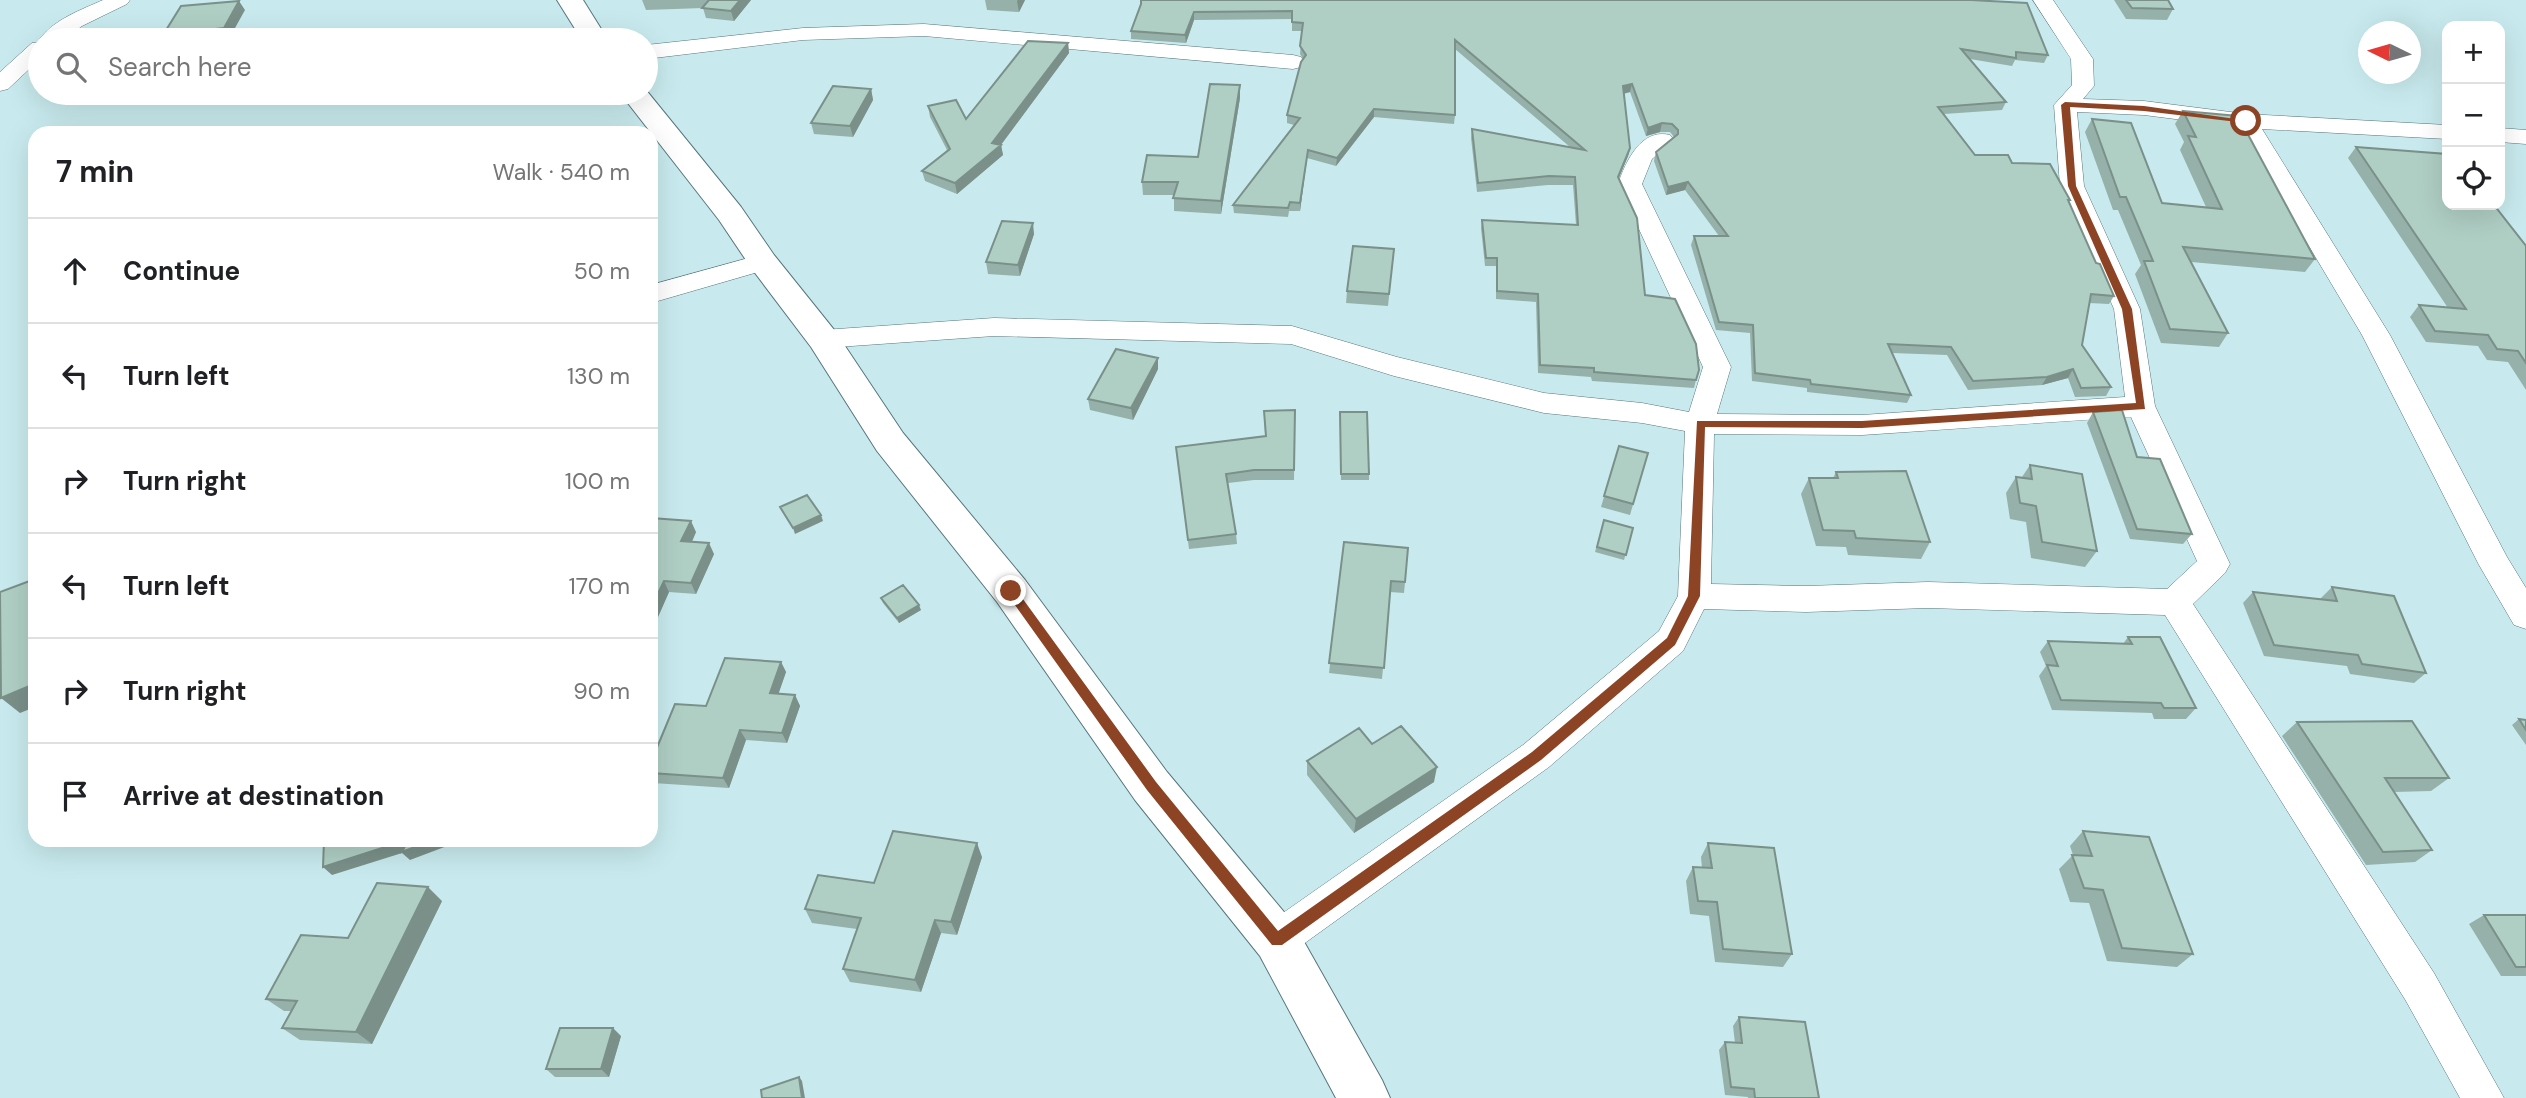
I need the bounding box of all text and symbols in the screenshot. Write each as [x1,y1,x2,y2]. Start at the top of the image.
north arrow [2358,21,2421,84]
map controls [2442,21,2505,210]
button: + [2442,21,2505,84]
search box [28,28,658,105]
icon: search [52,48,90,86]
text: Search here [108,50,251,84]
button: − [2442,84,2505,147]
route start [2230,105,2261,136]
button: locate [2442,147,2505,210]
text: 7 min [56,152,134,191]
text: Walk · 540 m [493,157,630,187]
icon: ahead [56,252,94,290]
text: Continue [123,254,240,288]
text: 50 m [574,256,630,286]
icon: left [56,357,94,395]
text: Turn left [123,359,230,393]
text: 130 m [567,361,630,391]
icon: right [56,462,94,500]
text: Turn right [123,464,247,498]
text: 100 m [565,466,630,496]
icon: left [56,567,94,605]
text: Turn left [123,569,230,603]
text: 170 m [569,571,630,601]
route end [995,575,1026,606]
icon: right [56,672,94,710]
text: Turn right [123,674,247,708]
text: 90 m [573,676,630,706]
icon: arrive [56,777,94,815]
text: Arrive at destination [123,779,384,813]

